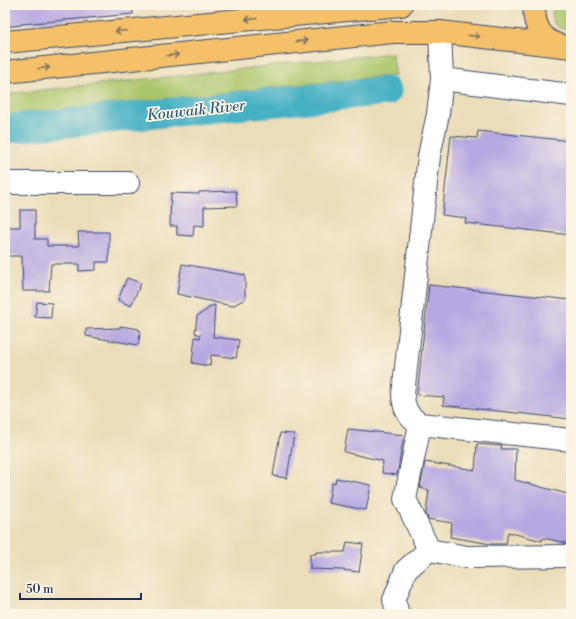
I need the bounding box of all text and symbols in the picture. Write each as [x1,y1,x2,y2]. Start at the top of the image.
one-way arrow [244,15,257,23]
one-way arrow [115,27,128,35]
one-way arrow [467,32,480,40]
one-way arrow [295,38,308,45]
one-way arrow [166,51,179,59]
one-way arrow [37,65,50,72]
water label: Kouwaik River [146,96,247,125]
scale bar [20,575,141,601]
text: 50 m [26,582,54,597]

